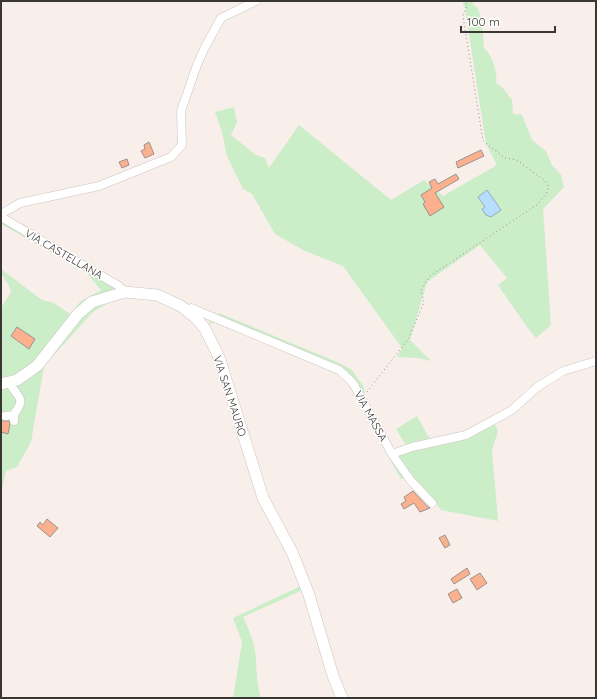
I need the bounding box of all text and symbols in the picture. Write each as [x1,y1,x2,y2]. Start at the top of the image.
scale bar [461,8,555,34]
text: 100 m [467,14,500,29]
street label: VIA CASTELLANA [23,226,105,282]
street label: VIA SAN MAURO [210,354,250,438]
street label: VIA MASSA [351,388,391,444]

